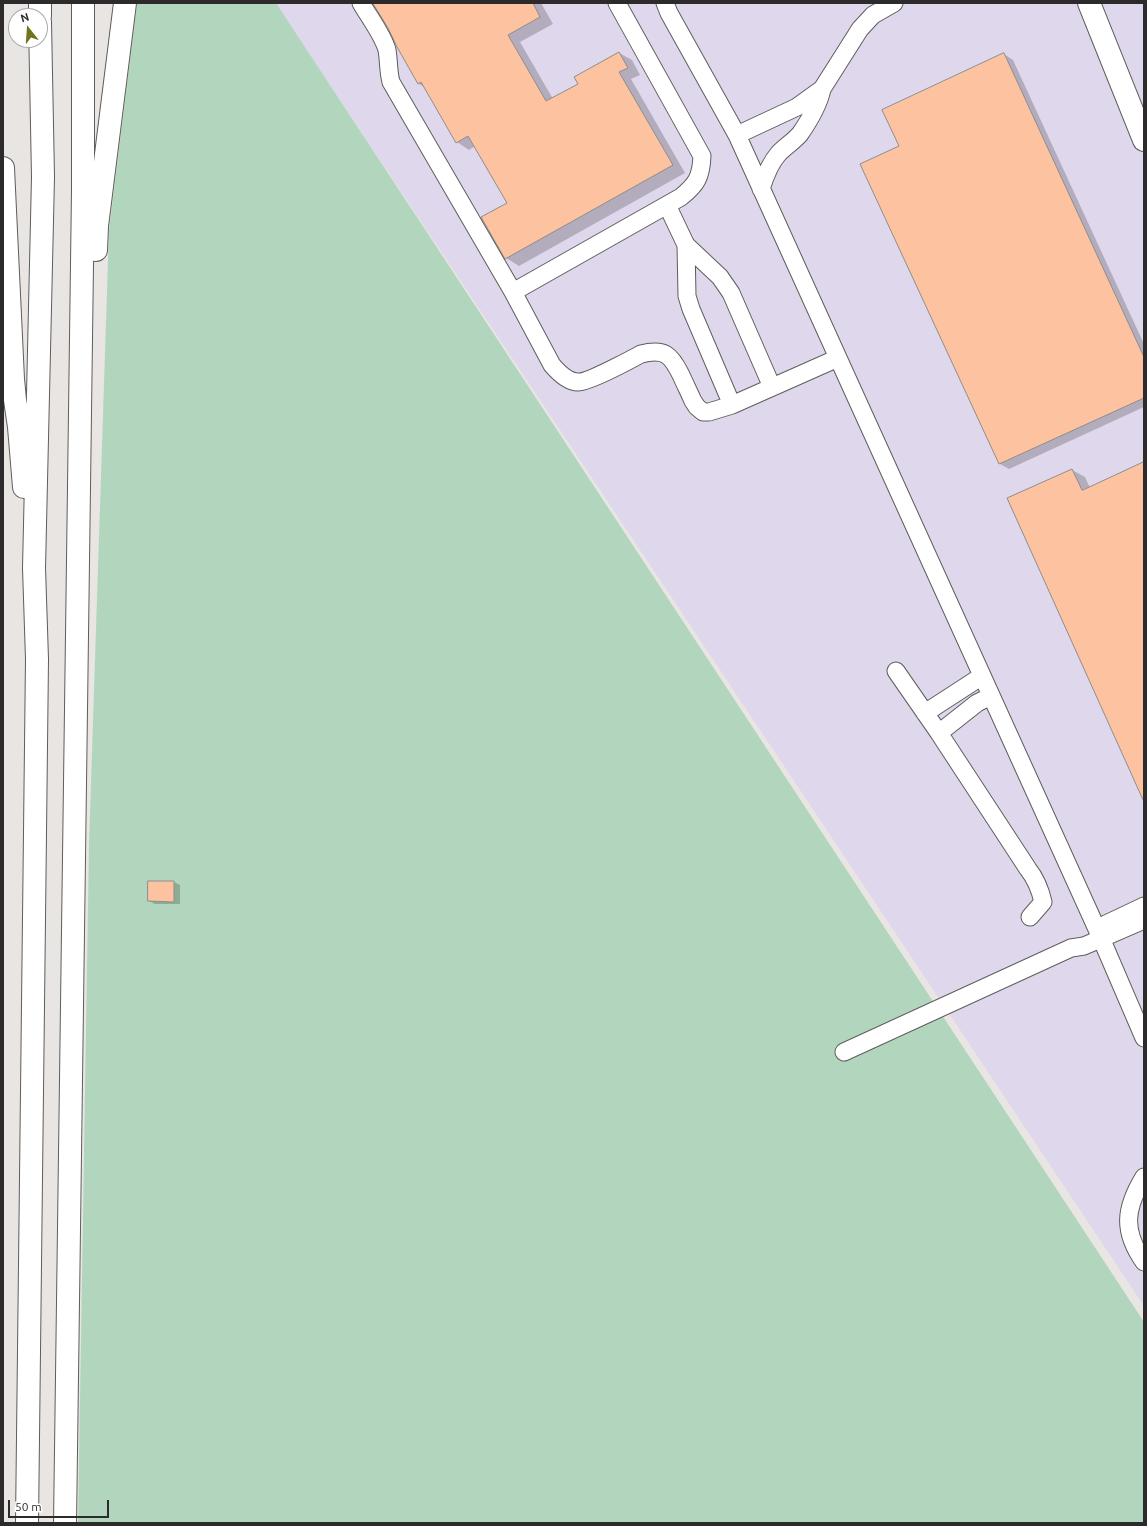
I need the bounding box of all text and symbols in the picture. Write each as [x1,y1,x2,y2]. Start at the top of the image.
north arrow [8,8,48,48]
text: N [19,11,30,24]
scale bar [10,1492,111,1518]
text: 50 m [15,1500,42,1513]

